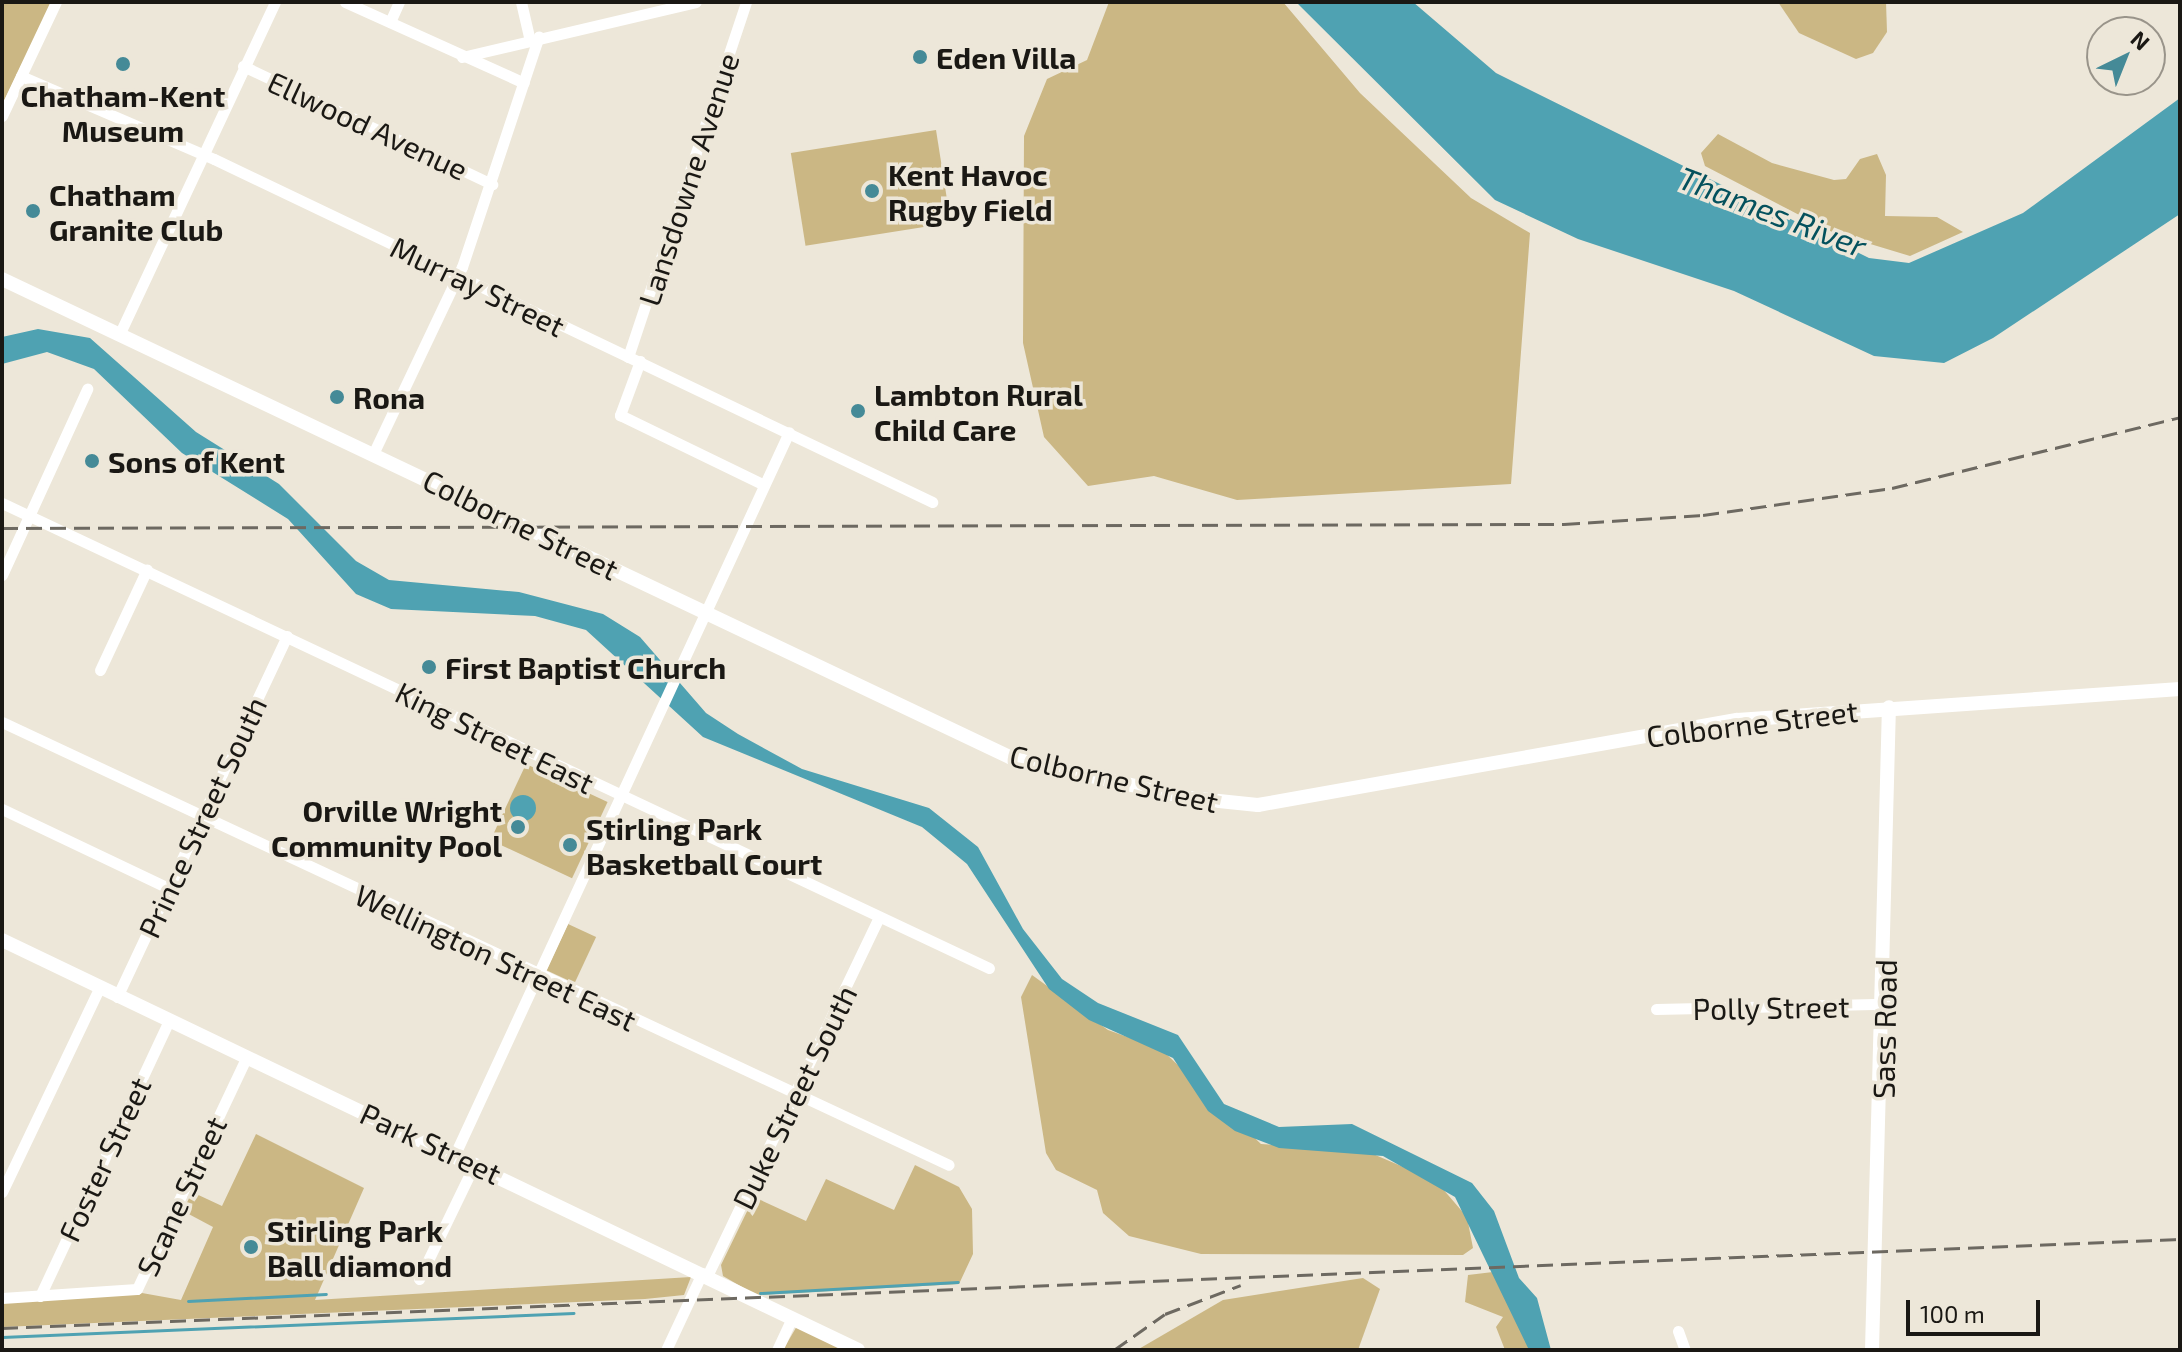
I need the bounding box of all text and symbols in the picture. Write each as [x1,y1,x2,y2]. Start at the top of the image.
north arrow [2086,16,2166,96]
text: N [2126,25,2156,55]
place label: Eden Villa [936,39,1077,75]
street label: Lansdowne Avenue [630,48,746,310]
marker: Eden Villa [911,48,929,66]
marker: Chatham-Kent Museum [114,55,132,73]
street label: Ellwood Avenue [262,63,474,187]
place label: Chatham-Kent Museum [21,77,225,148]
place label: Kent Havoc Rugby Field [888,156,1053,226]
water label: Thames River [1674,158,1872,264]
place label: Chatham Granite Club [49,176,223,246]
marker: Kent Havoc Rugby Field [863,182,881,200]
marker: Chatham Granite Club [24,202,42,220]
street label: Murray Street [385,228,571,344]
place label: Lambton Rural Child Care [874,376,1083,446]
place label: Rona [353,379,425,415]
marker: Rona [328,388,346,406]
marker: Lambton Rural Child Care [849,402,867,420]
place label: Sons of Kent [108,443,286,479]
marker: Sons of Kent [83,452,101,470]
street label: Colborne Street [417,461,625,587]
place label: First Baptist Church [445,649,726,685]
marker: First Baptist Church [420,658,438,676]
street label: King Street East [390,673,600,801]
street label: Prince Street South [130,691,274,943]
street label: Colborne Street [1644,692,1860,754]
street label: Colborne Street [1006,737,1222,819]
place label: Orville Wright Community Pool [270,792,502,862]
place label: Stirling Park Basketball Court [586,810,823,880]
marker: Orville Wright Community Pool [509,818,527,836]
marker: Stirling Park Basketball Court [561,836,579,854]
street label: Wellington Street East [350,876,642,1038]
street label: Sass Road [1865,959,1903,1099]
street label: Duke Street South [724,979,864,1215]
street label: Polly Street [1692,988,1850,1026]
street label: Foster Street [50,1071,158,1247]
street label: Park Street [355,1095,507,1191]
street label: Scane Street [128,1111,234,1281]
place label: Stirling Park Ball diamond [267,1212,453,1282]
marker: Stirling Park Ball diamond [242,1238,260,1256]
scale bar [1910,1284,2044,1334]
text: 100 m [1920,1299,1985,1328]

